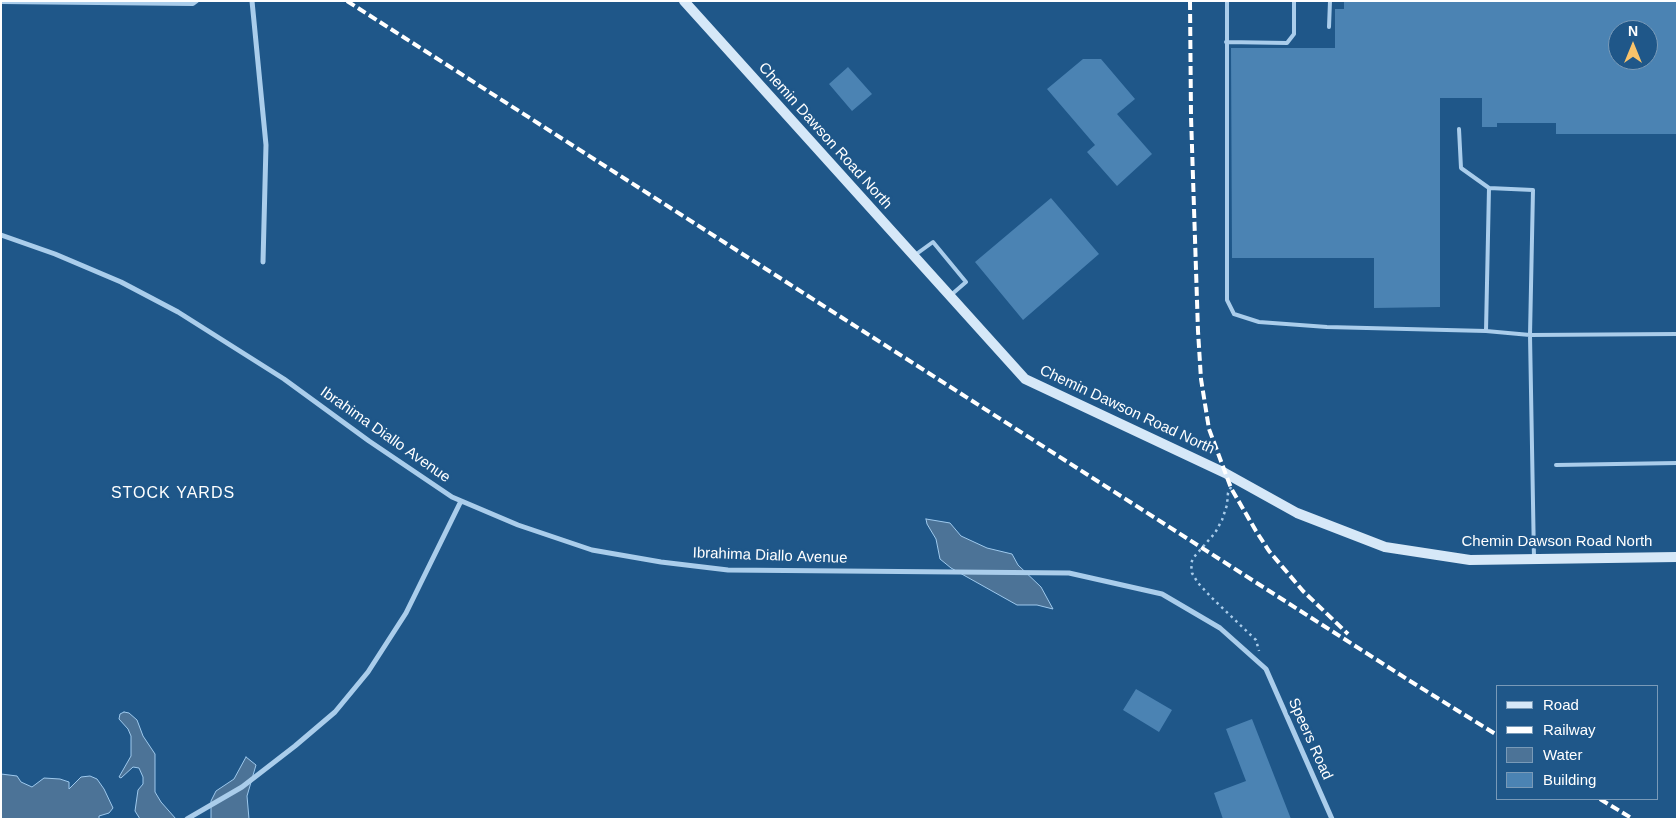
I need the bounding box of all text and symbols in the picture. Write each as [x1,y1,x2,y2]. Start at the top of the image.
north arrow [1608,20,1658,70]
text: N [1628,23,1638,39]
street label: Chemin Dawson Road North [754,59,896,213]
street label: Chemin Dawson Road North [1037,362,1217,458]
street label: Ibrahima Diallo Avenue [316,383,454,487]
district label: STOCK YARDS [110,484,236,504]
street label: Chemin Dawson Road North [1462,533,1652,551]
street label: Ibrahima Diallo Avenue [692,544,848,568]
legend [1496,685,1658,800]
street label: Speers Road [1284,695,1336,783]
text: Road [1543,696,1579,713]
text: Railway [1543,721,1596,738]
text: Water [1543,746,1582,763]
text: Building [1543,771,1596,788]

